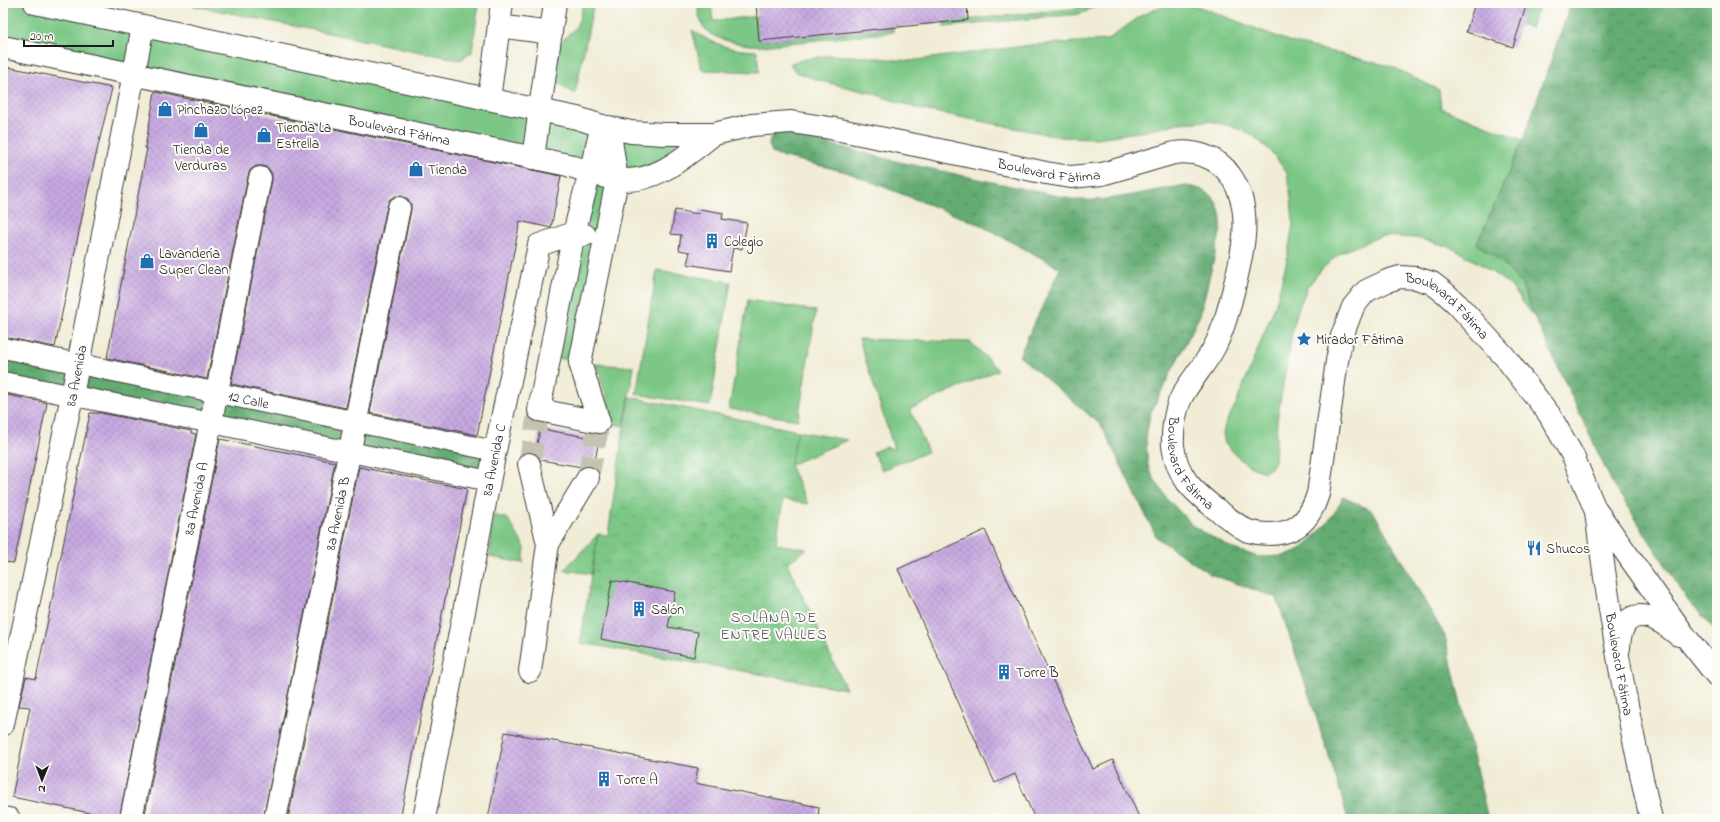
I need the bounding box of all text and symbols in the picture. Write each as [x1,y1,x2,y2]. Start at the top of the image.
scale bar [24,22,113,48]
text: 20 m [30,28,53,46]
shop icon: Pinchazo López [156,100,174,118]
place label: Pinchazo López [177,100,263,121]
street label: Boulevard Fátima [345,110,452,152]
place label: Tienda La Estrella [276,118,331,155]
shop icon: Tienda de Verduras [192,121,210,139]
shop icon: Tienda La Estrella [255,126,273,144]
place label: Tienda de Verduras [173,140,230,177]
street label: Boulevard Fátima [994,154,1101,189]
shop icon: Tienda [407,160,425,178]
place label: Tienda [428,160,467,181]
building icon: Colegio [703,232,721,250]
place label: Colegio [724,232,763,254]
place label: Lavandería Super Clean [159,244,229,281]
shop icon: Lavandería Super Clean [138,252,156,270]
street label: Boulevard Fátima [1404,268,1493,345]
place icon: Mirador Fátima [1295,330,1313,348]
place label: Mirador Fátima [1316,330,1404,351]
street label: 8a Avenida [61,343,94,408]
street label: 12 Calle [226,386,271,416]
street label: Boulevard Fátima [1161,414,1218,516]
street label: 8a Avenida C [478,422,513,498]
street label: 8a Avenida A [179,460,215,537]
street label: 8a Avenida B [321,475,356,552]
restaurant icon: Shucos [1525,539,1543,557]
place label: Shucos [1546,539,1590,560]
building icon: Salón [630,600,648,618]
place label: Salón [651,600,684,621]
district label: SOLANA DE ENTRE VALLES [720,607,828,646]
street label: Boulevard Fátima [1599,611,1638,718]
building icon: Torre B [995,663,1013,681]
place label: Torre B [1016,663,1059,684]
north arrow [22,760,62,800]
building icon: Torre A [595,770,613,788]
place label: Torre A [616,770,658,791]
text: N [38,781,46,797]

